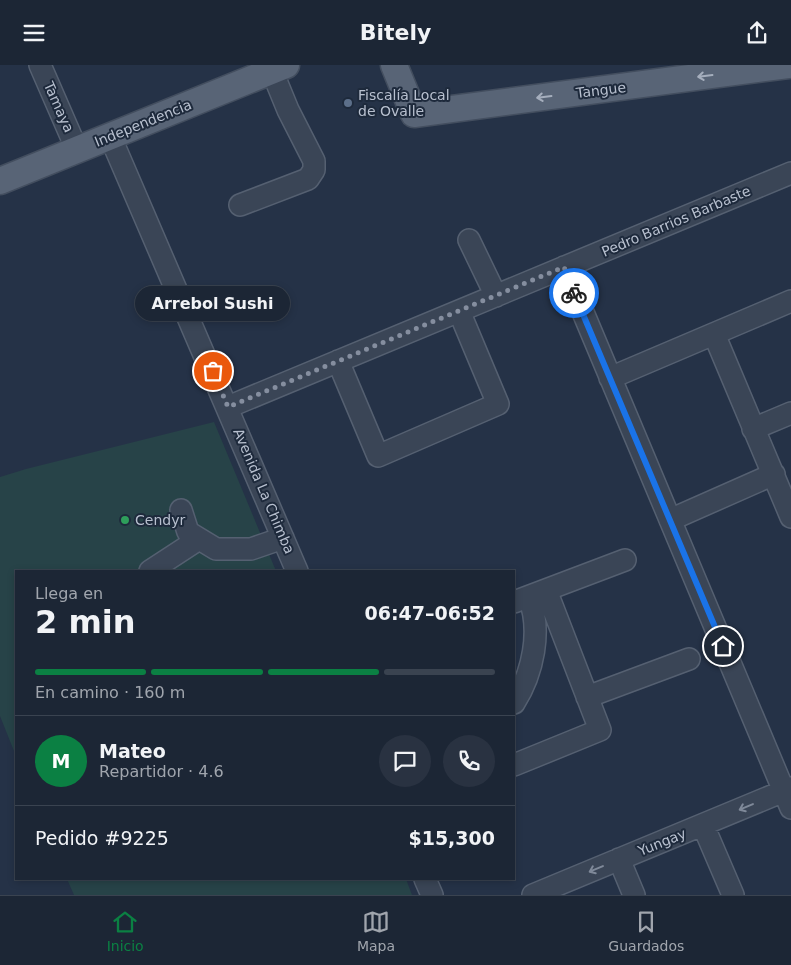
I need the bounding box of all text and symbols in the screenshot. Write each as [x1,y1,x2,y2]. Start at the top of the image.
icon: menu [20,19,48,47]
icon: share [743,19,771,47]
text: Bitely [360,20,431,45]
one-way arrow [697,71,713,81]
street label: Tamaya [40,78,77,135]
street label: Tangue [574,79,627,101]
place label: Fiscalía Local de Ovalle [358,87,450,119]
one-way arrow [536,92,552,102]
street label: Independencia [92,96,194,150]
marker: Fiscalía Local de Ovalle [342,97,354,109]
street label: Pedro Barrios Barbaste [599,182,753,260]
courier [549,268,599,318]
icon: bike [560,279,588,307]
callout: Arrebol Sushi [136,286,290,321]
text: Arrebol Sushi [152,294,273,313]
pin [192,350,234,392]
icon: bag [199,357,227,385]
street label: Avenida La Chimba [230,426,298,556]
place label: Cendyr [135,512,185,528]
marker: Cendyr [119,514,131,526]
text: Llega en [35,584,103,603]
text: 06:47–06:52 [365,602,495,624]
text: 2 min [35,603,136,641]
pin [702,625,744,667]
icon: home [709,632,737,660]
text: En camino · 160 m [35,683,185,702]
button: chat [379,735,431,787]
button: phone [443,735,495,787]
text: Mateo [99,740,166,762]
text: M [52,750,70,772]
text: Repartidor · 4.6 [99,762,224,781]
one-way arrow [739,802,754,812]
street label: Yungay [635,825,688,859]
text: Pedido #9225 [35,827,169,849]
text: $15,300 [408,827,495,849]
one-way arrow [589,865,604,874]
tab: Inicio [107,908,144,954]
tab: Mapa [357,908,395,954]
tab: Guardados [608,908,684,954]

